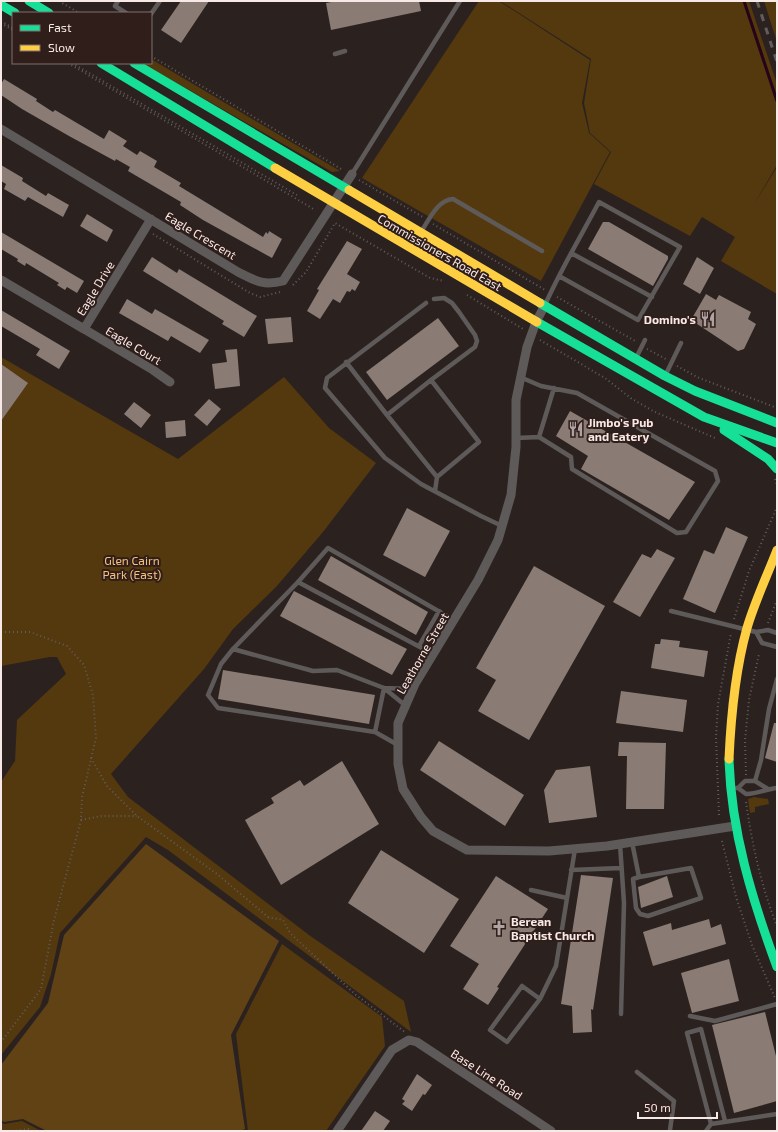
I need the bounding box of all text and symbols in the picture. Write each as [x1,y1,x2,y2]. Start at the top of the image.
legend [12,12,152,64]
text: Fast [48,20,72,34]
text: Slow [48,40,75,54]
street label: Eagle Crescent [163,208,239,262]
street label: Commissioners Road East [375,211,505,294]
street label: Eagle Drive [73,258,117,318]
restaurant icon: Domino's [699,310,717,328]
place label: Domino's [644,312,696,326]
street label: Eagle Court [104,323,165,367]
place label: Jimbo's Pub and Eatery [588,415,654,444]
restaurant icon: Jimbo's Pub and Eatery [567,420,585,438]
park label: Glen Cairn Park (East) [103,553,161,581]
street label: Leathorne Street [393,609,451,696]
place label: Berean Baptist Church [511,914,595,942]
church icon: Berean Baptist Church [490,919,508,937]
street label: Base Line Road [449,1046,525,1102]
scale bar [638,1094,717,1120]
text: 50 m [644,1100,671,1114]

